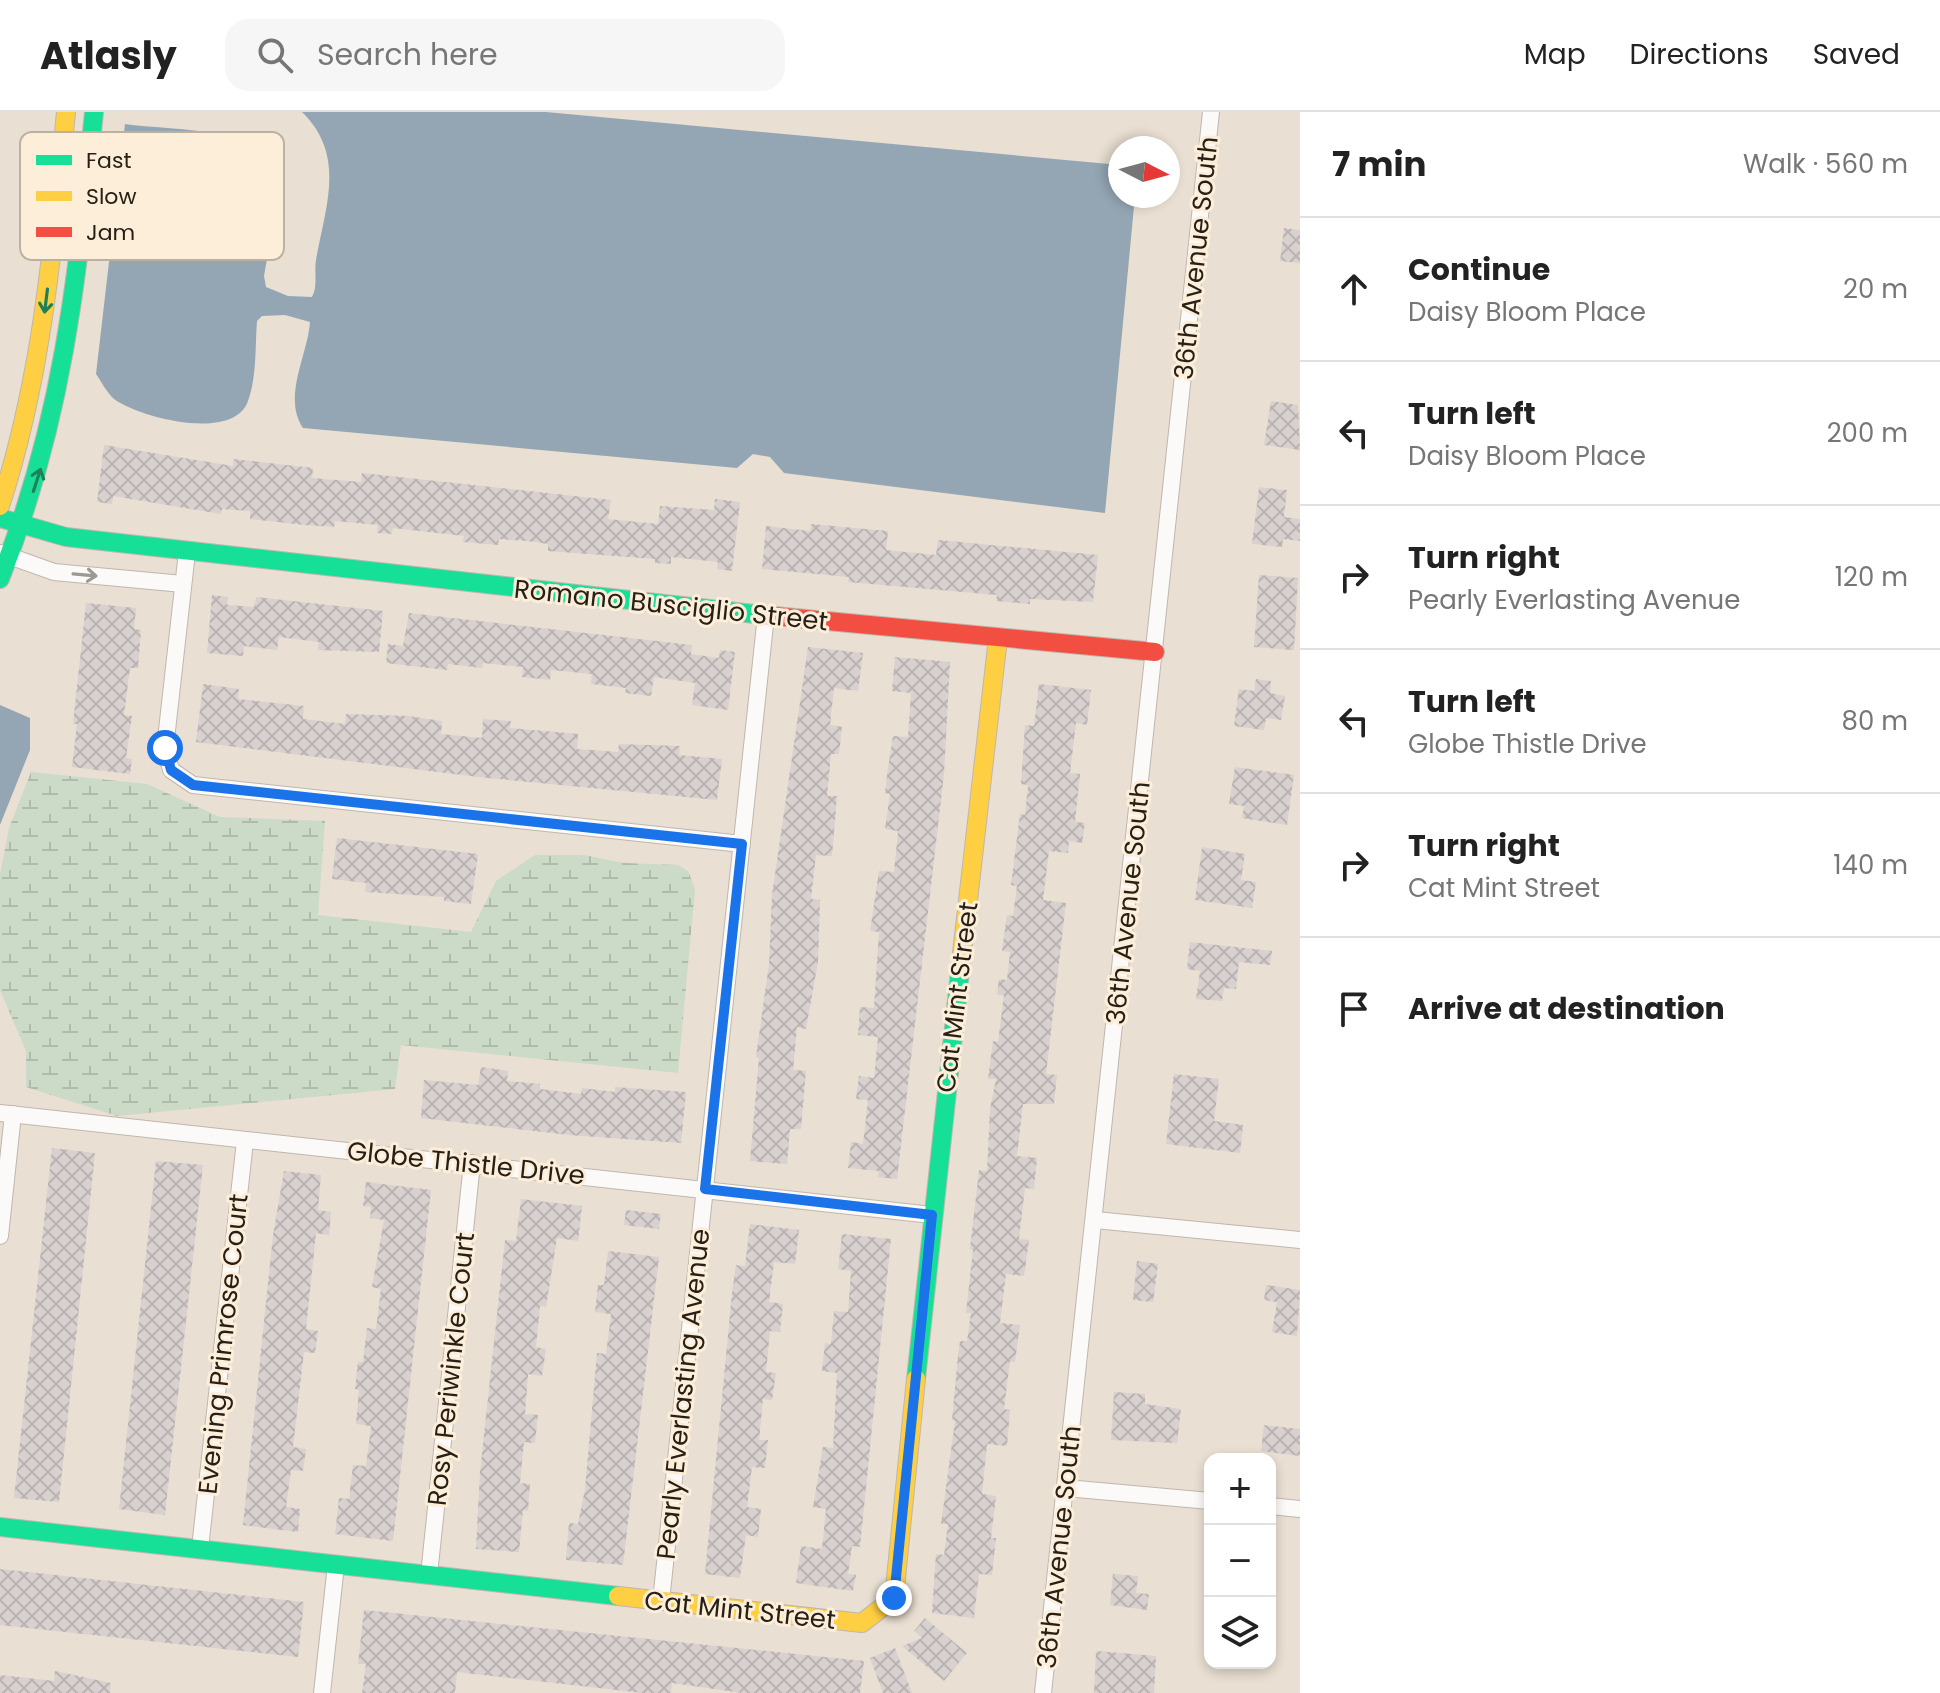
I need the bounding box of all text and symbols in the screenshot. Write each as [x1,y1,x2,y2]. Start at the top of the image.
search box [225,19,785,91]
text: Atlasly [40,29,177,82]
icon: search [253,33,297,77]
text: Search here [317,33,498,76]
text: Map [1524,35,1586,74]
text: Directions [1630,35,1769,74]
text: Saved [1813,35,1900,74]
legend [20,132,284,260]
street label: 36th Avenue South [1165,135,1227,381]
north arrow [1108,136,1180,208]
text: 7 min [1332,140,1426,188]
text: Fast [86,145,131,176]
text: Walk · 560 m [1743,146,1908,182]
text: Slow [86,181,136,212]
text: Jam [86,217,135,248]
text: Continue [1408,248,1550,291]
icon: ahead [1332,267,1376,311]
text: 20 m [1843,271,1908,307]
one-way arrow [38,287,53,314]
text: Daisy Bloom Place [1408,294,1646,330]
text: Turn left [1408,392,1536,435]
icon: left [1332,411,1376,455]
text: 200 m [1827,415,1908,451]
text: Daisy Bloom Place [1408,438,1646,474]
one-way arrow [31,468,46,493]
text: Turn right [1408,536,1560,579]
icon: right [1332,555,1376,599]
text: 120 m [1835,559,1908,595]
one-way arrow [71,567,98,582]
street label: Romano Busciglio Street [512,571,830,639]
text: Pearly Everlasting Avenue [1408,582,1740,618]
text: Turn left [1408,680,1536,723]
icon: left [1332,699,1376,743]
text: 80 m [1842,703,1908,739]
text: Globe Thistle Drive [1408,726,1647,762]
route start [147,730,183,766]
street label: 36th Avenue South [1097,780,1159,1026]
text: Turn right [1408,824,1560,867]
icon: right [1332,843,1376,887]
text: 140 m [1833,847,1908,883]
text: Cat Mint Street [1408,870,1600,906]
street label: Cat Mint Street [927,900,987,1094]
icon: arrive [1332,987,1376,1031]
text: Arrive at destination [1408,987,1725,1030]
street label: Globe Thistle Drive [345,1133,587,1193]
street label: Evening Primrose Court [189,1192,257,1496]
street label: Pearly Everlasting Avenue [648,1227,718,1561]
street label: Rosy Periwinkle Court [419,1231,483,1507]
street label: 36th Avenue South [1028,1424,1090,1670]
map controls [1204,1453,1276,1669]
button: + [1204,1453,1276,1525]
button: − [1204,1525,1276,1597]
route end [876,1580,912,1616]
street label: Cat Mint Street [643,1582,837,1638]
button: layers [1204,1597,1276,1669]

